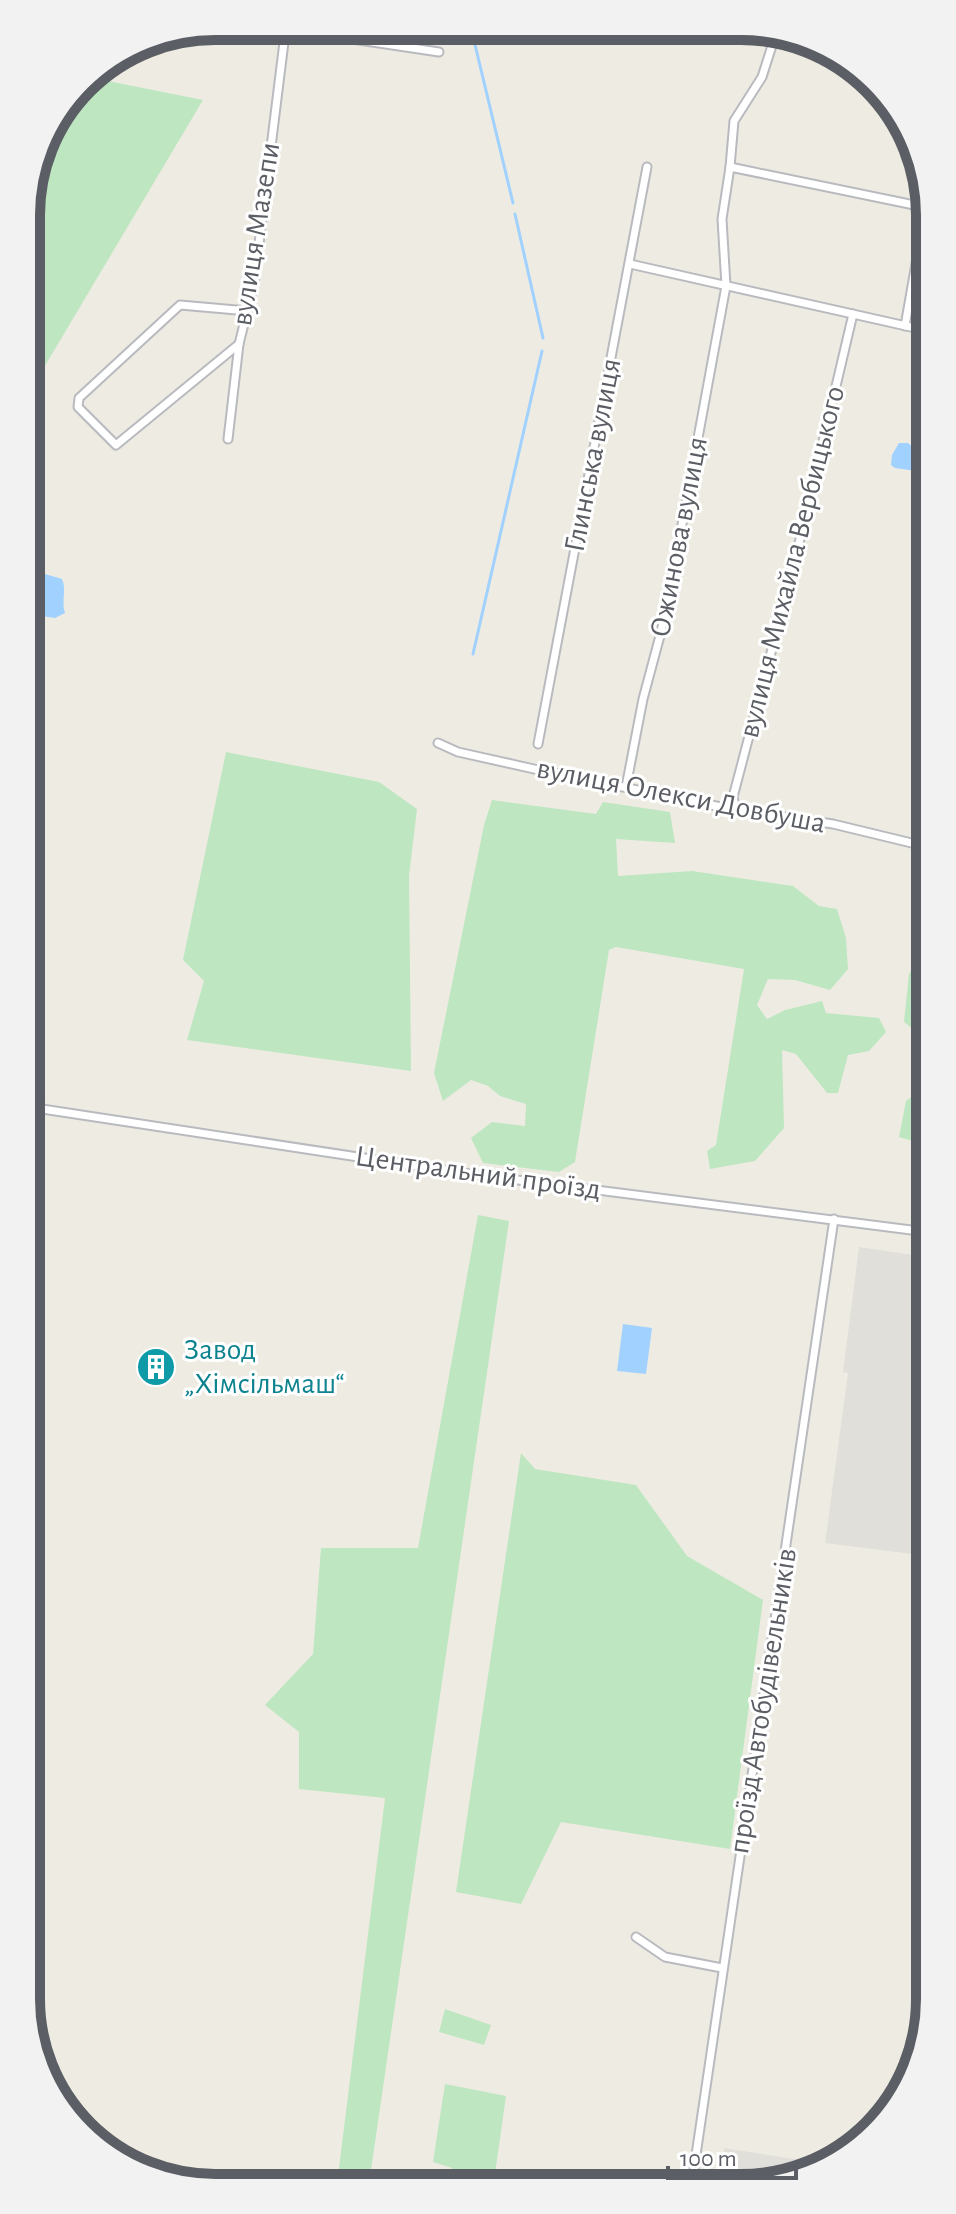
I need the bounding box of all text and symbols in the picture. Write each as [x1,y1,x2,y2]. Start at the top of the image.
street label: вулиця Мазепи [227,140,285,328]
street label: Глинська вулиця [560,356,626,554]
street label: вулиця Михайла Вербицького [734,383,850,741]
street label: Ожинова вулиця [645,434,713,640]
street label: вулиця Олекси Довбуша [534,753,828,839]
street label: Центральний проїзд [353,1141,603,1205]
place label: Завод „Хімсільмаш“ [184,1335,344,1399]
building icon: Завод „Хімсільмаш“ [135,1346,177,1388]
street label: проїзд Автобудівельників [724,1546,802,1856]
scale bar [668,2130,796,2180]
text: 100 m [680,2147,737,2171]

